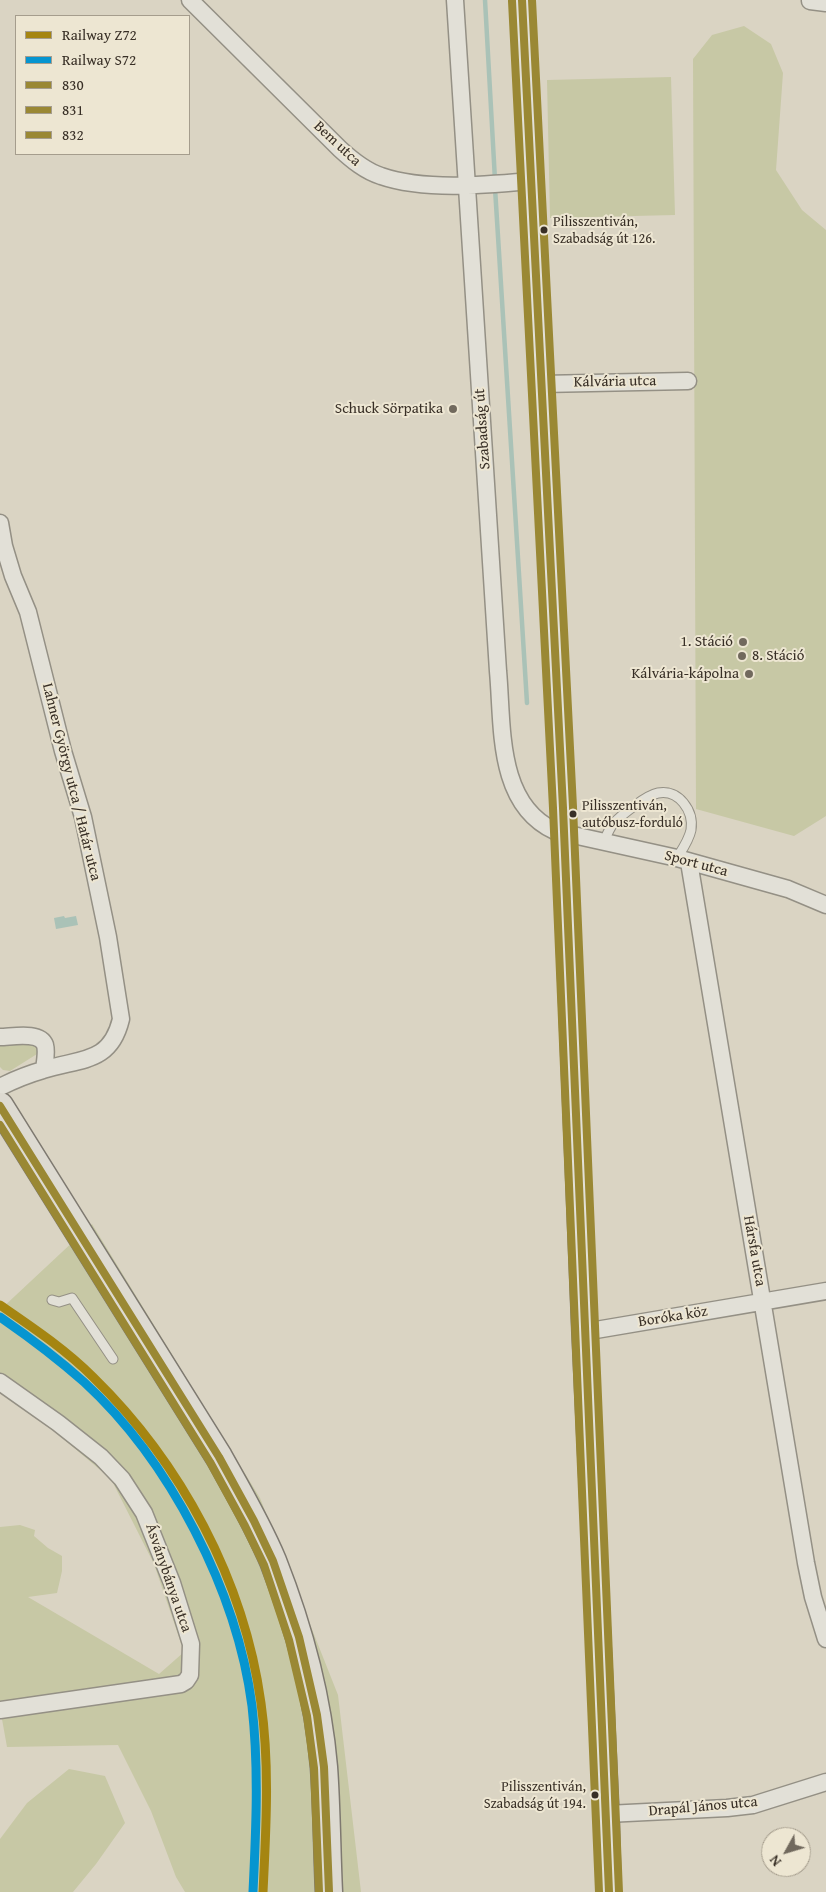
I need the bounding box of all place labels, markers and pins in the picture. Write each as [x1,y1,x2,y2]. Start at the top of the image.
place label: Pilisszentiván, Szabadság út 126. [553,214,655,246]
marker: Pilisszentiván, Szabadság út 126. [539,225,549,235]
place label: Schuck Sörpatika [335,400,443,418]
marker: Schuck Sörpatika [447,403,459,415]
place label: 1. Stáció [681,633,733,651]
marker: 1. Stáció [737,636,749,648]
place label: 8. Stáció [752,647,804,665]
marker: 8. Stáció [736,650,748,662]
place label: Kálvária-kápolna [631,665,739,683]
marker: Kálvária-kápolna [743,668,755,680]
place label: Pilisszentiván, autóbusz-forduló [582,798,683,830]
marker: Pilisszentiván, autóbusz-forduló [568,809,578,819]
place label: Pilisszentiván, Szabadság út 194. [484,1779,586,1811]
marker: Pilisszentiván, Szabadság út 194. [590,1790,600,1800]

